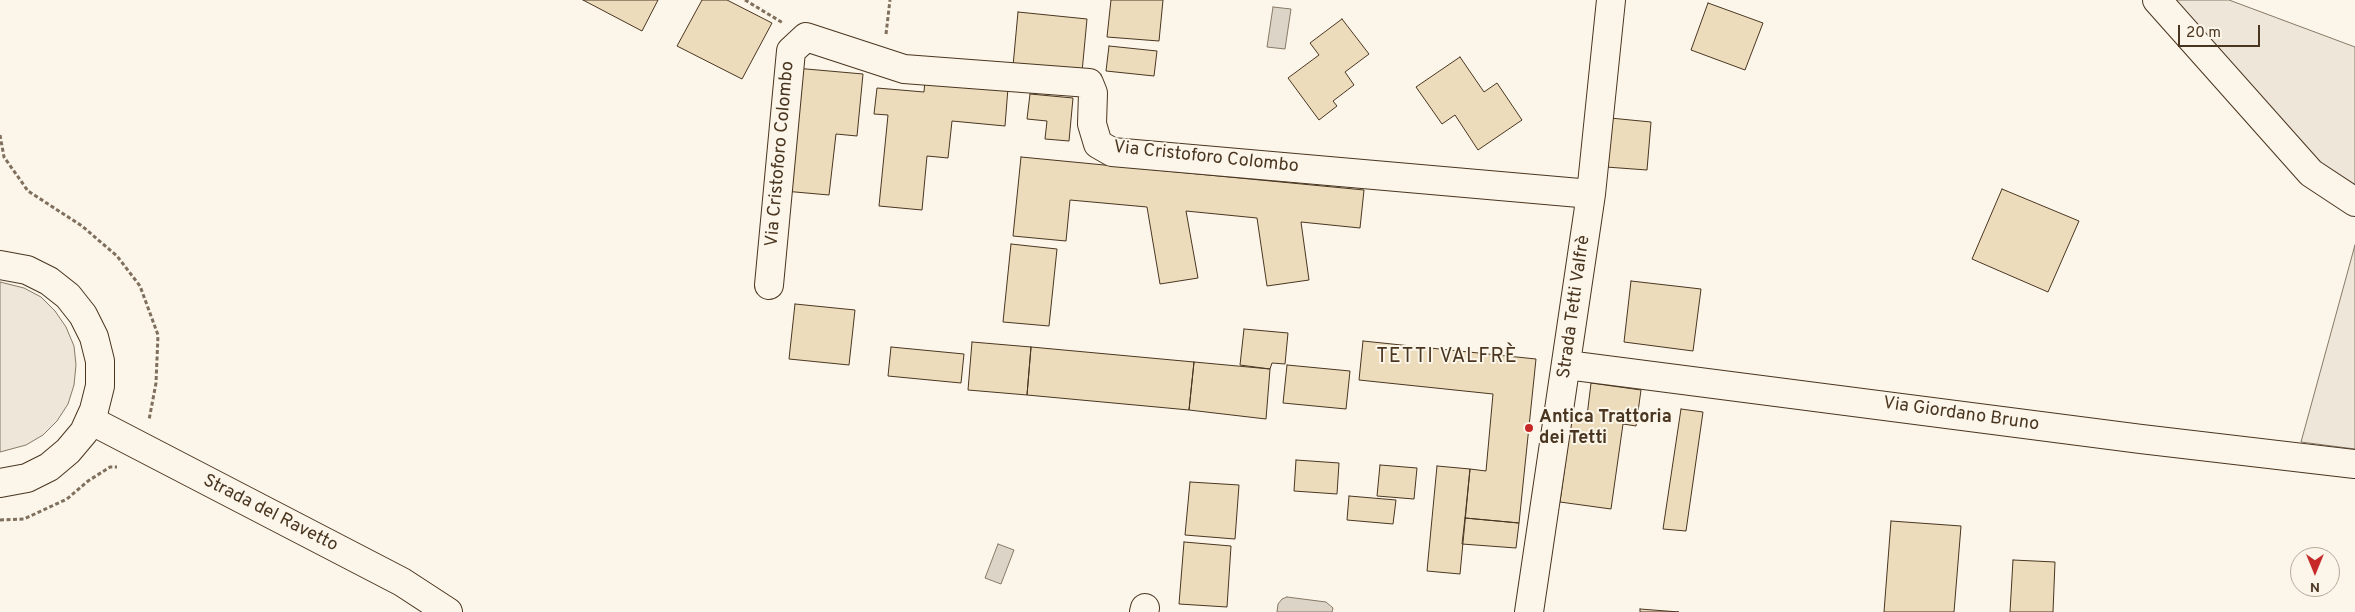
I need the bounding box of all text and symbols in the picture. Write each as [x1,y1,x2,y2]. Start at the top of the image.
scale bar [2180,15,2262,47]
text: 20 m [2186,24,2221,43]
street label: Via Cristoforo Colombo [762,60,800,248]
street label: Via Cristoforo Colombo [1112,138,1300,178]
street label: Strada Tetti Valfrè [1554,234,1596,380]
district label: TETTI VALFRÈ [1375,346,1519,370]
street label: Via Giordano Bruno [1882,393,2040,437]
place label: Antica Trattoria dei Tetti [1539,407,1672,449]
marker: Antica Trattoria dei Tetti [1523,422,1535,434]
street label: Strada del Ravetto [199,471,341,557]
north arrow [2290,547,2340,597]
text: N [2310,578,2320,595]

